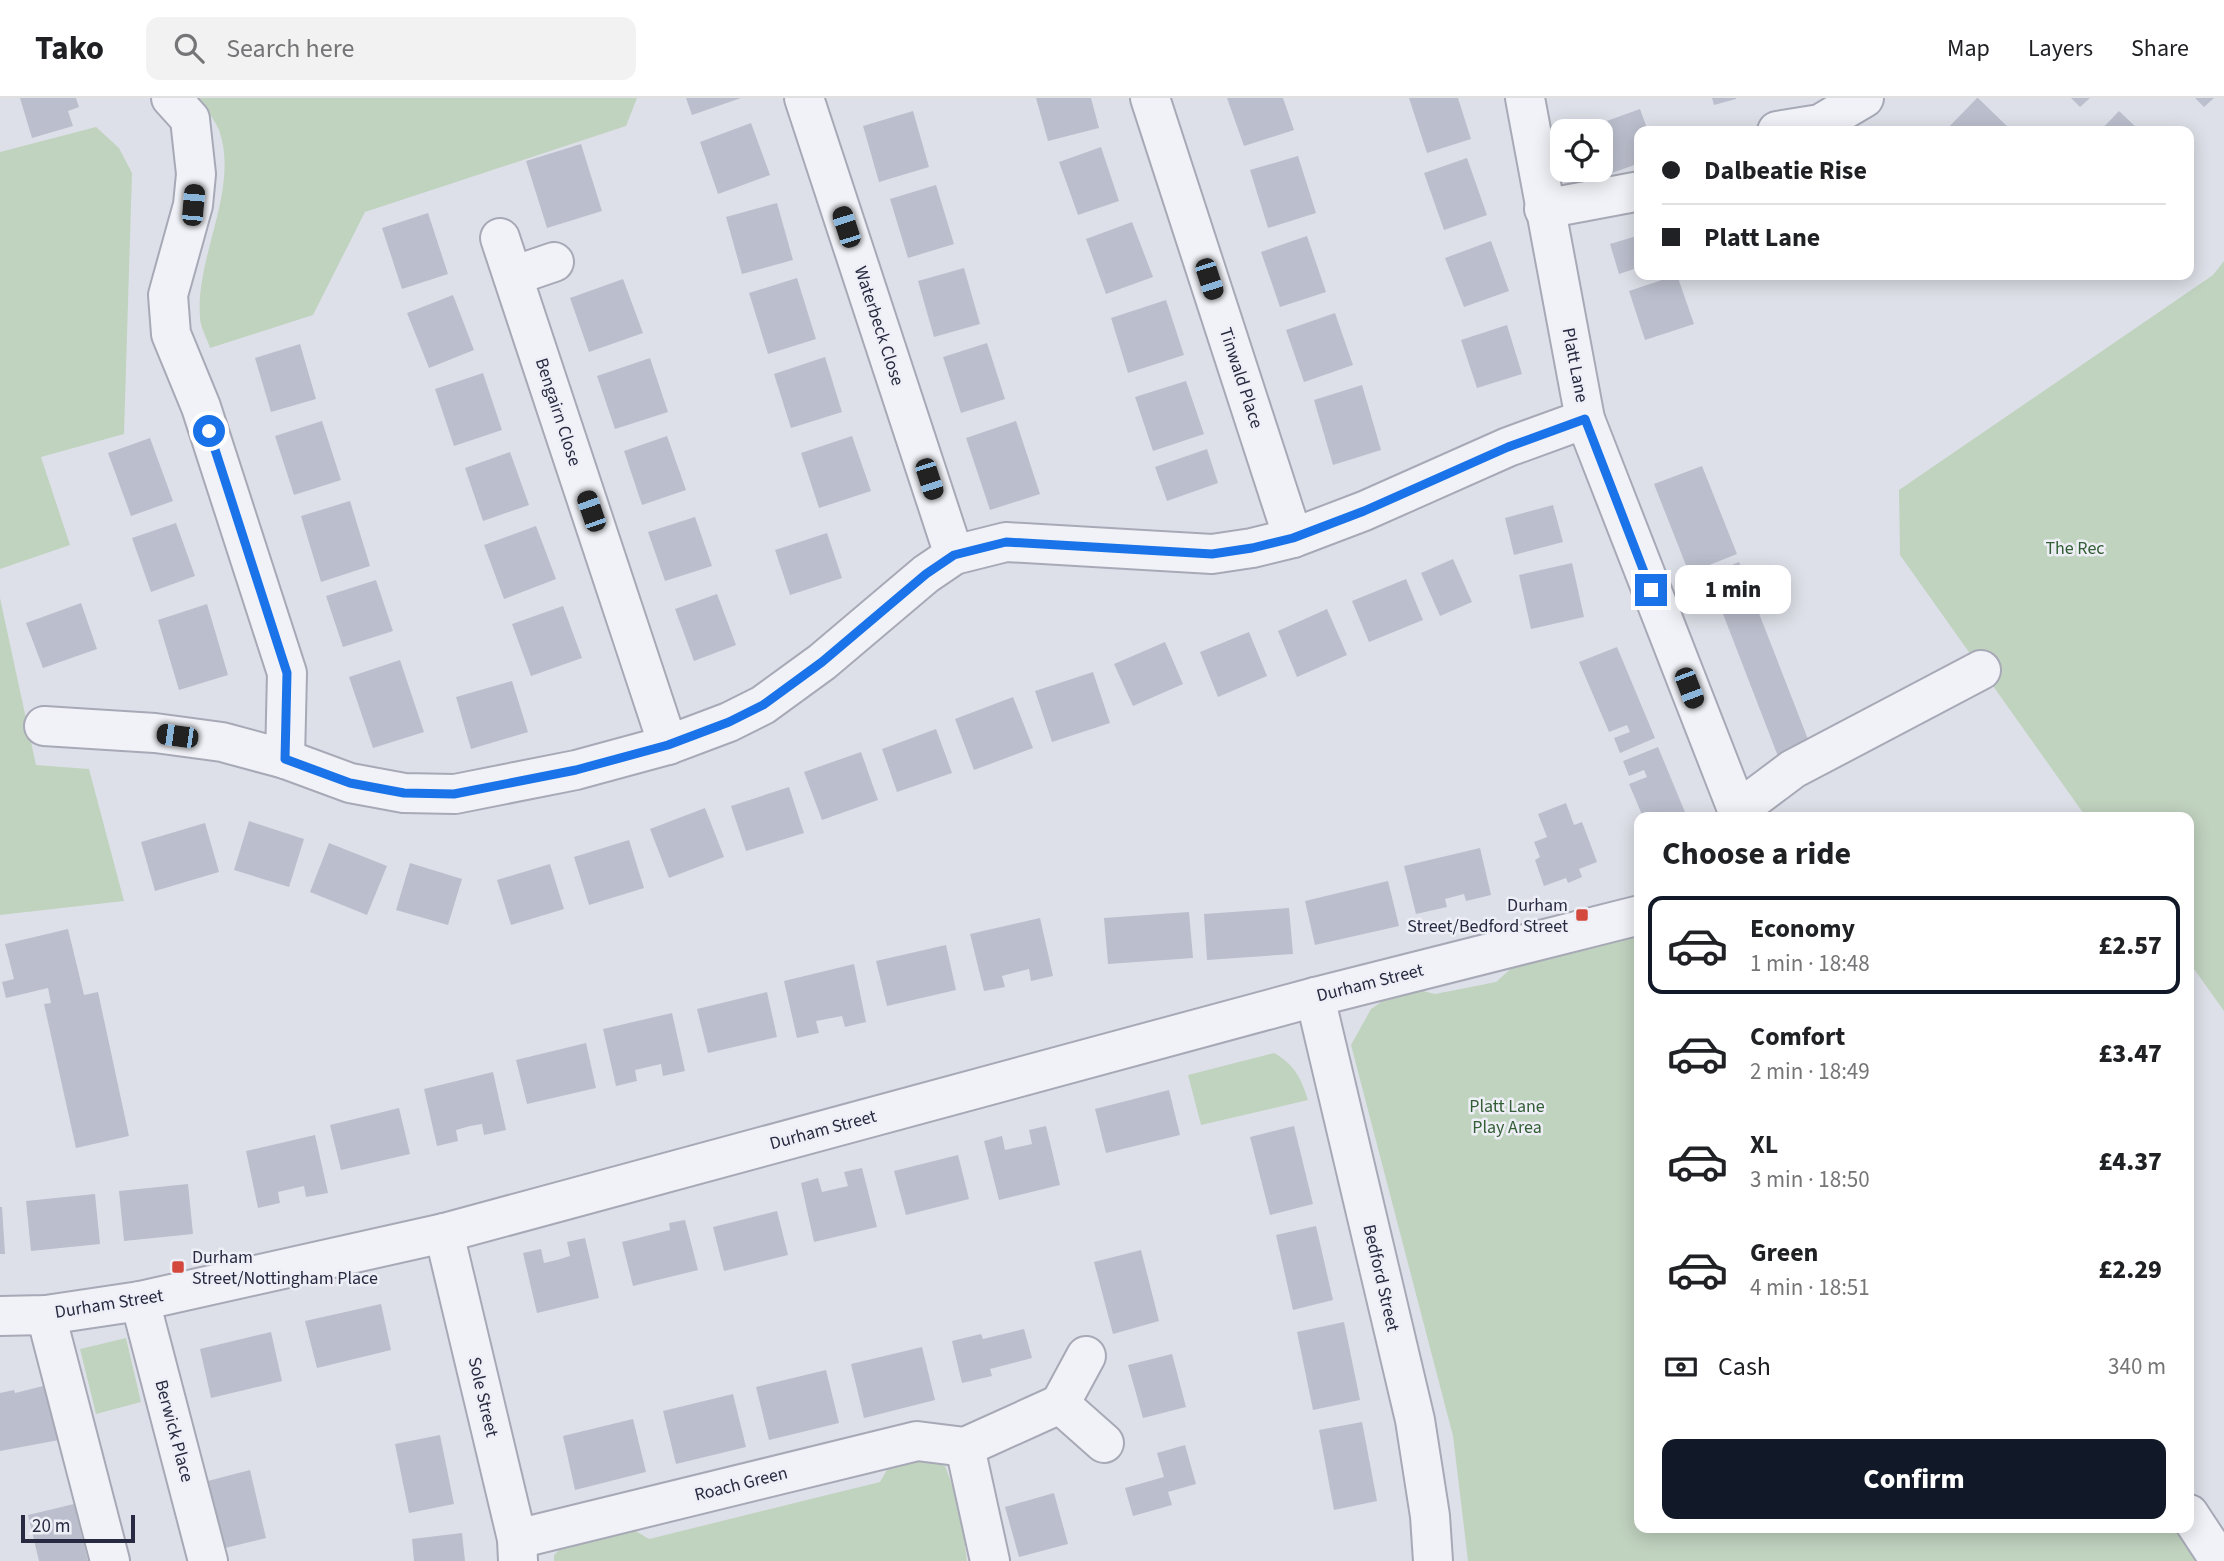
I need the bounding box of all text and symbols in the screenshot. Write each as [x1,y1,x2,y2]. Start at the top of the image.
search box [146,17,636,80]
text: Tako [35,25,104,72]
icon: search [170,29,208,67]
text: Search here [226,30,354,67]
text: Map [1947,31,1990,66]
text: Layers [2028,31,2093,66]
text: Share [2131,31,2189,66]
map controls [1550,119,1613,182]
button: locate [1550,119,1613,182]
text: Dalbeatie Rise [1704,152,1867,189]
car [181,183,206,227]
car [830,204,863,250]
text: Platt Lane [1704,219,1820,256]
car [1193,256,1226,302]
street label: Waterbeck Close [848,263,910,389]
street label: Tinwald Place [1213,324,1269,432]
street label: Platt Lane [1556,326,1594,405]
street label: Bengairn Close [529,355,587,469]
route start [193,415,225,447]
car [913,456,946,502]
car [575,488,608,534]
park label: The Rec [2045,536,2105,561]
callout: 1 min [1676,566,1791,614]
text: 1 min [1705,573,1761,606]
route end [1635,574,1667,606]
car [1672,665,1707,711]
car [155,723,200,749]
text: Choose a ride [1662,831,1851,877]
place label: Durham Street/Bedford Street [1407,893,1568,939]
marker: Durham Street/Bedford Street [1574,907,1590,923]
text: Economy [1750,910,1855,947]
icon: car [1666,914,1729,977]
text: £2.57 [2098,927,2162,964]
text: 1 min · 18:48 [1750,947,1870,980]
street label: Durham Street [1314,958,1426,1008]
text: Comfort [1750,1018,1845,1055]
icon: car [1666,1022,1729,1085]
text: £3.47 [2098,1035,2162,1072]
text: 2 min · 18:49 [1750,1055,1870,1088]
park label: Platt Lane Play Area [1469,1094,1545,1140]
street label: Durham Street [767,1104,879,1156]
text: XL [1750,1126,1778,1163]
icon: car [1666,1130,1729,1193]
text: £4.37 [2098,1143,2162,1180]
text: 3 min · 18:50 [1750,1163,1870,1196]
street label: Bedford Street [1357,1222,1405,1334]
text: Green [1750,1234,1818,1271]
icon: car [1666,1238,1729,1301]
place label: Durham Street/Nottingham Place [192,1245,378,1291]
text: £2.29 [2098,1251,2162,1288]
marker: Durham Street/Nottingham Place [170,1259,186,1275]
text: 4 min · 18:51 [1750,1271,1870,1304]
street label: Durham Street [53,1283,165,1325]
icon: cash [1662,1348,1700,1386]
text: Cash [1718,1348,1771,1385]
text: 340 m [2108,1350,2166,1383]
street label: Sole Street [462,1354,504,1440]
street label: Berwick Place [148,1377,200,1485]
button: Confirm [1662,1439,2166,1519]
street label: Roach Green [692,1460,790,1508]
scale bar [21,1512,135,1544]
text: 20 m [32,1513,70,1540]

